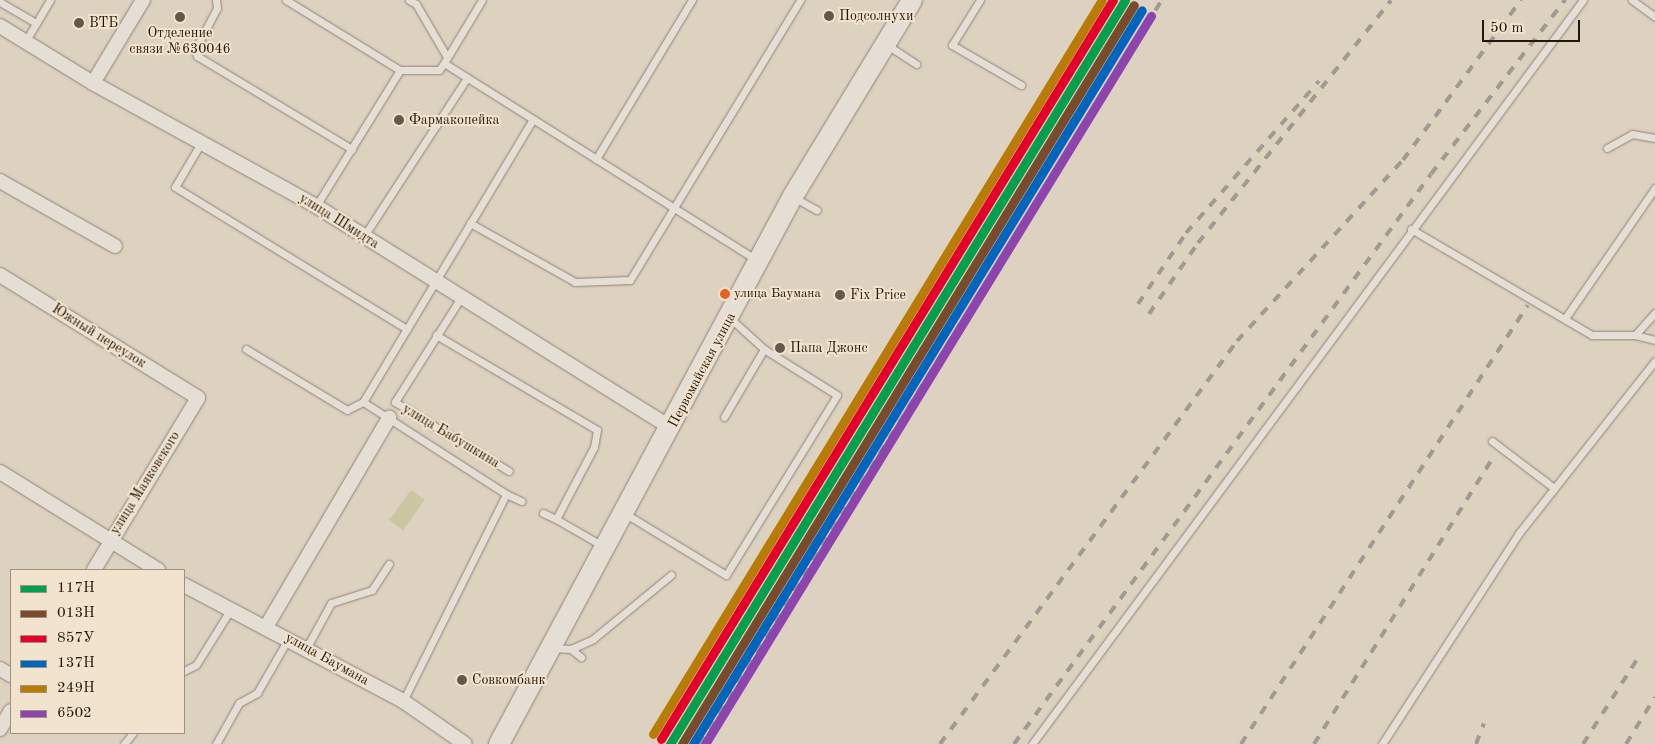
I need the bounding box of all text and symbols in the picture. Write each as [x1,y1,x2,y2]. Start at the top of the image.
place label: Подсолнухи [839,8,913,24]
marker: Подсолнухи [823,10,835,22]
scale bar [1485,10,1582,42]
marker: Отделение связи №630046 [174,11,186,23]
place label: ВТБ [89,15,118,31]
marker: ВТБ [73,17,85,29]
text: 50 m [1490,21,1524,36]
place label: Отделение связи №630046 [129,25,231,58]
place label: Фармакопейка [409,112,499,128]
marker: Фармакопейка [393,114,405,126]
street label: улица Шмидта [296,190,382,252]
place label: улица Баумана [734,286,821,302]
place label: Fix Price [850,287,906,303]
marker: улица Баумана [720,289,730,299]
marker: Fix Price [834,289,846,301]
street label: Южный переулок [49,300,149,372]
street label: Первомайская улица [665,310,739,430]
place label: Папа Джонс [790,340,868,356]
marker: Папа Джонс [774,342,786,354]
street label: улица Бабушкина [399,400,503,472]
street label: улица Маяковского [106,428,184,538]
legend [10,569,185,734]
text: 117Н [57,581,95,596]
text: 013Н [57,606,95,621]
street label: улица Баумана [282,629,372,689]
text: 857У [57,631,95,646]
text: 137Н [57,656,95,671]
place label: Совкомбанк [472,672,546,688]
marker: Совкомбанк [456,674,468,686]
text: 249Н [57,681,95,696]
text: 6502 [57,706,92,721]

